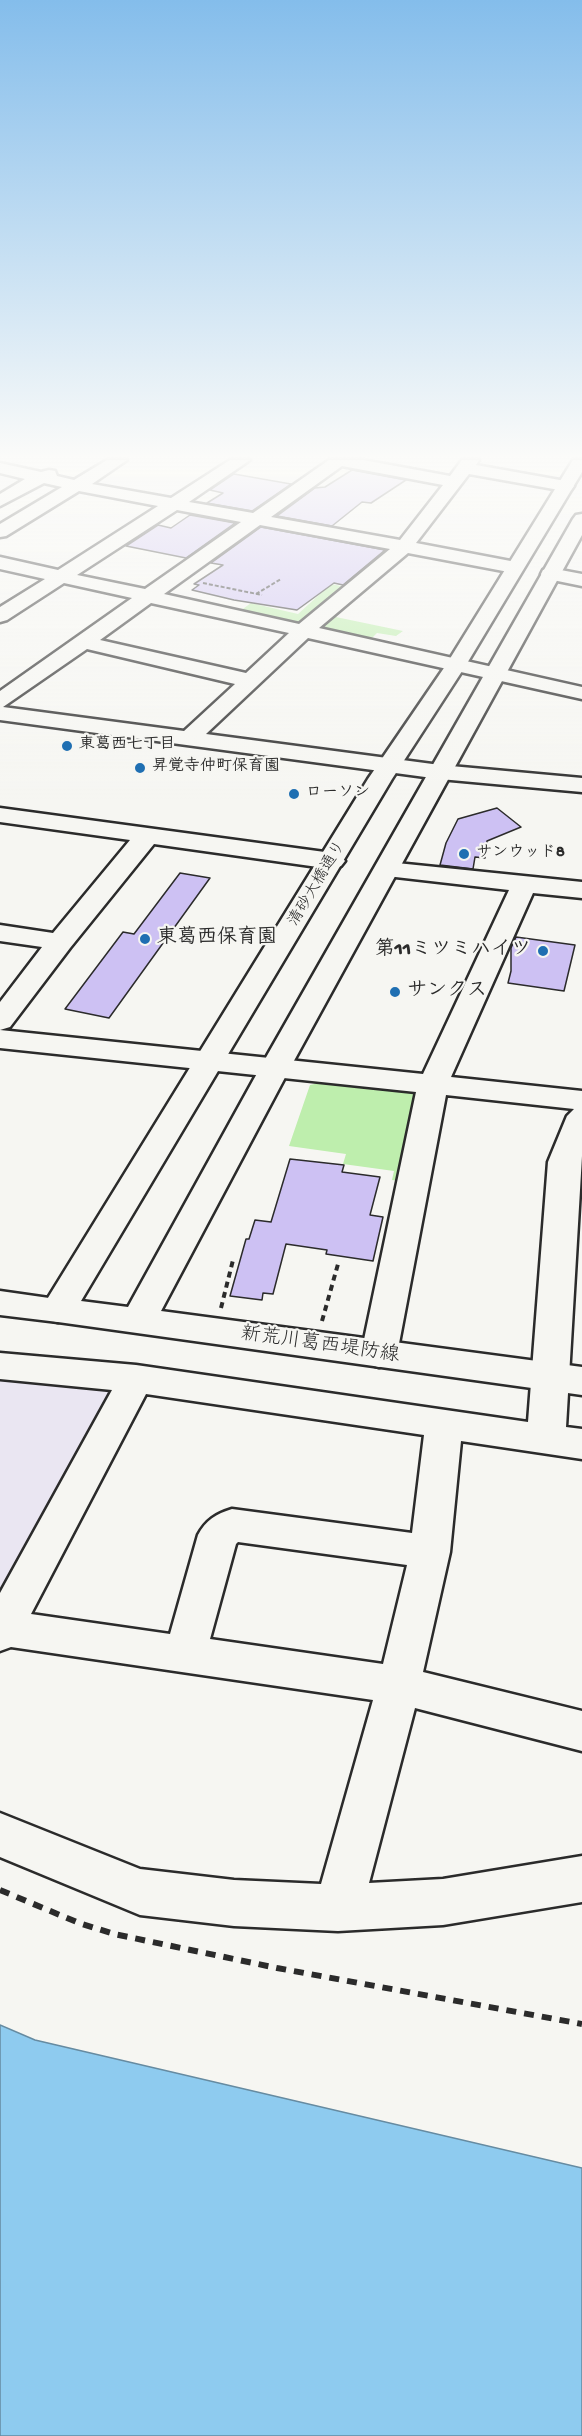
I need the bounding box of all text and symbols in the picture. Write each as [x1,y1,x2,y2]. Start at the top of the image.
place label: 東葛西七丁目 [79,736,175,756]
marker: 東葛西七丁目 [60,739,74,753]
place label: 昇覚寺仲町保育園 [152,758,280,778]
marker: 昇覚寺仲町保育園 [133,761,147,775]
place label: ローソン [306,784,370,804]
marker: ローソン [287,787,301,801]
street label: 清砂大橋通り [285,838,351,930]
place label: サンウッド8 [476,844,565,864]
marker: サンウッド8 [457,847,471,861]
place label: 東葛西保育園 [157,927,277,951]
marker: 東葛西保育園 [138,932,152,946]
place label: 第11ミツミハイツ [375,939,531,963]
marker: 第11ミツミハイツ [536,944,550,958]
place label: サンクス [407,980,487,1004]
marker: サンクス [388,985,402,999]
street label: 新荒川葛西堤防線 [239,1323,401,1369]

